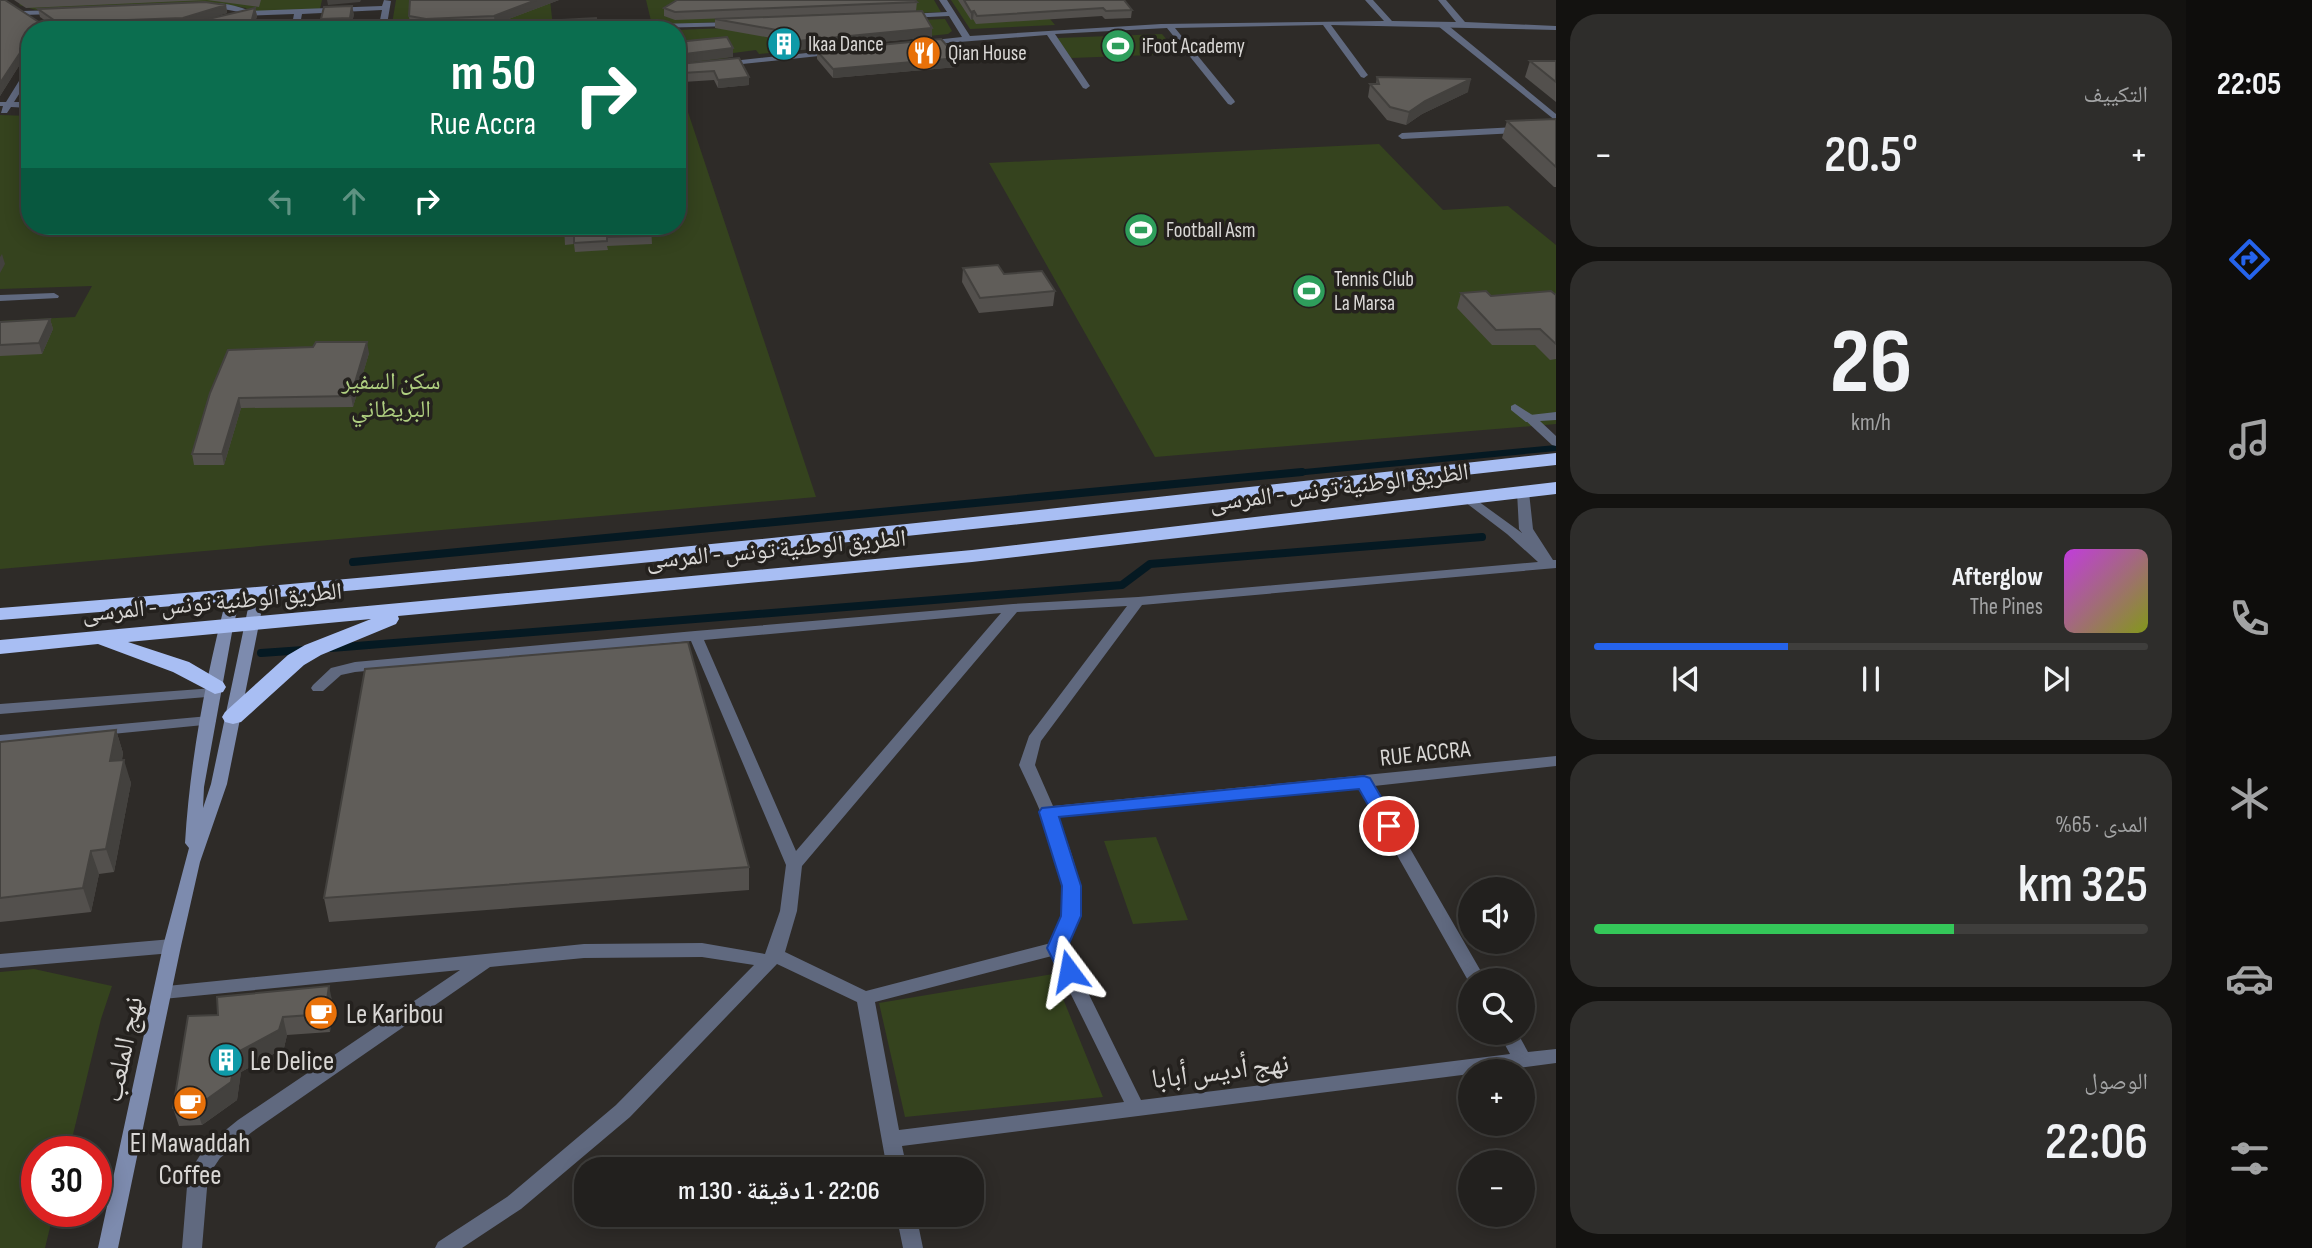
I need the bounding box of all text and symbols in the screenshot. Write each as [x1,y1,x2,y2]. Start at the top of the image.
building icon: Ikaa Dance [765,25,803,63]
sports icon: iFoot Academy [1099,27,1137,65]
place label: Ikaa Dance [808,32,884,57]
restaurant icon: Qian House [905,34,943,72]
place label: iFoot Academy [1142,34,1245,59]
place label: Qian House [948,41,1027,66]
text: 50 m [451,45,536,104]
icon: right [560,49,651,140]
text: 22:05 [2217,65,2281,104]
text: التكييف [2083,81,2148,109]
text: Rue Accra [430,105,536,144]
text: 20.5° [1824,124,1918,187]
text: − [1594,133,1613,178]
text: + [2129,133,2148,178]
icon: left [262,182,300,220]
icon: ahead [335,182,373,220]
icon: right [408,182,446,220]
sports icon: Football Asm [1122,211,1160,249]
place label: Football Asm [1166,218,1256,243]
icon: directions [2225,235,2274,284]
place label: Tennis Club La Marsa [1334,267,1414,316]
sports icon: Tennis Club La Marsa [1290,272,1328,310]
text: 26 [1830,309,1912,418]
park label: سكن السفير البريطاني [341,367,441,428]
text: km/h [1851,409,1891,437]
icon: music [2225,415,2274,464]
street label: الطريق الوطنية تونس - المرسى [1208,457,1470,518]
street label: الطريق الوطنية تونس - المرسى [645,524,907,575]
text: Afterglow [1952,562,2043,593]
street label: الطريق الوطنية تونس - المرسى [81,577,343,628]
text: The Pines [1970,593,2043,621]
icon: phone [2225,594,2274,643]
icon: previous [1667,660,1705,698]
icon: pause [1852,660,1890,698]
icon: next [2037,660,2075,698]
street label: RUE ACCRA [1378,734,1472,773]
icon: climate [2225,774,2274,823]
pin [1359,796,1419,856]
icon: arrive [1370,807,1408,845]
text: المدى · 65% [2055,811,2148,839]
text: 325 km [2018,854,2148,917]
map controls [1458,877,1535,1227]
button: sound [1458,877,1535,954]
position arrow [1032,934,1106,1008]
icon: car [2225,954,2274,1003]
button: search [1458,968,1535,1045]
street label: نهج الملعب [96,994,151,1105]
cafe icon: Le Karibou [302,994,340,1032]
place label: Le Karibou [346,998,443,1031]
building icon: Le Delice [207,1041,245,1079]
place label: Le Delice [250,1045,334,1078]
street label: نهج أديس أبابا [1149,1045,1291,1096]
button: + [1458,1059,1535,1136]
text: الوصول [2084,1068,2148,1096]
cafe icon: El Mawaddah Coffee [171,1084,209,1122]
text: 22:06 [2045,1111,2148,1174]
place label: El Mawaddah Coffee [130,1127,250,1192]
icon: filters [2225,1134,2274,1183]
speed limit sign: 30 [21,1136,112,1227]
button: − [1458,1150,1535,1227]
text: 22:06 · 1 دقيقة · 130 m [678,1176,880,1207]

